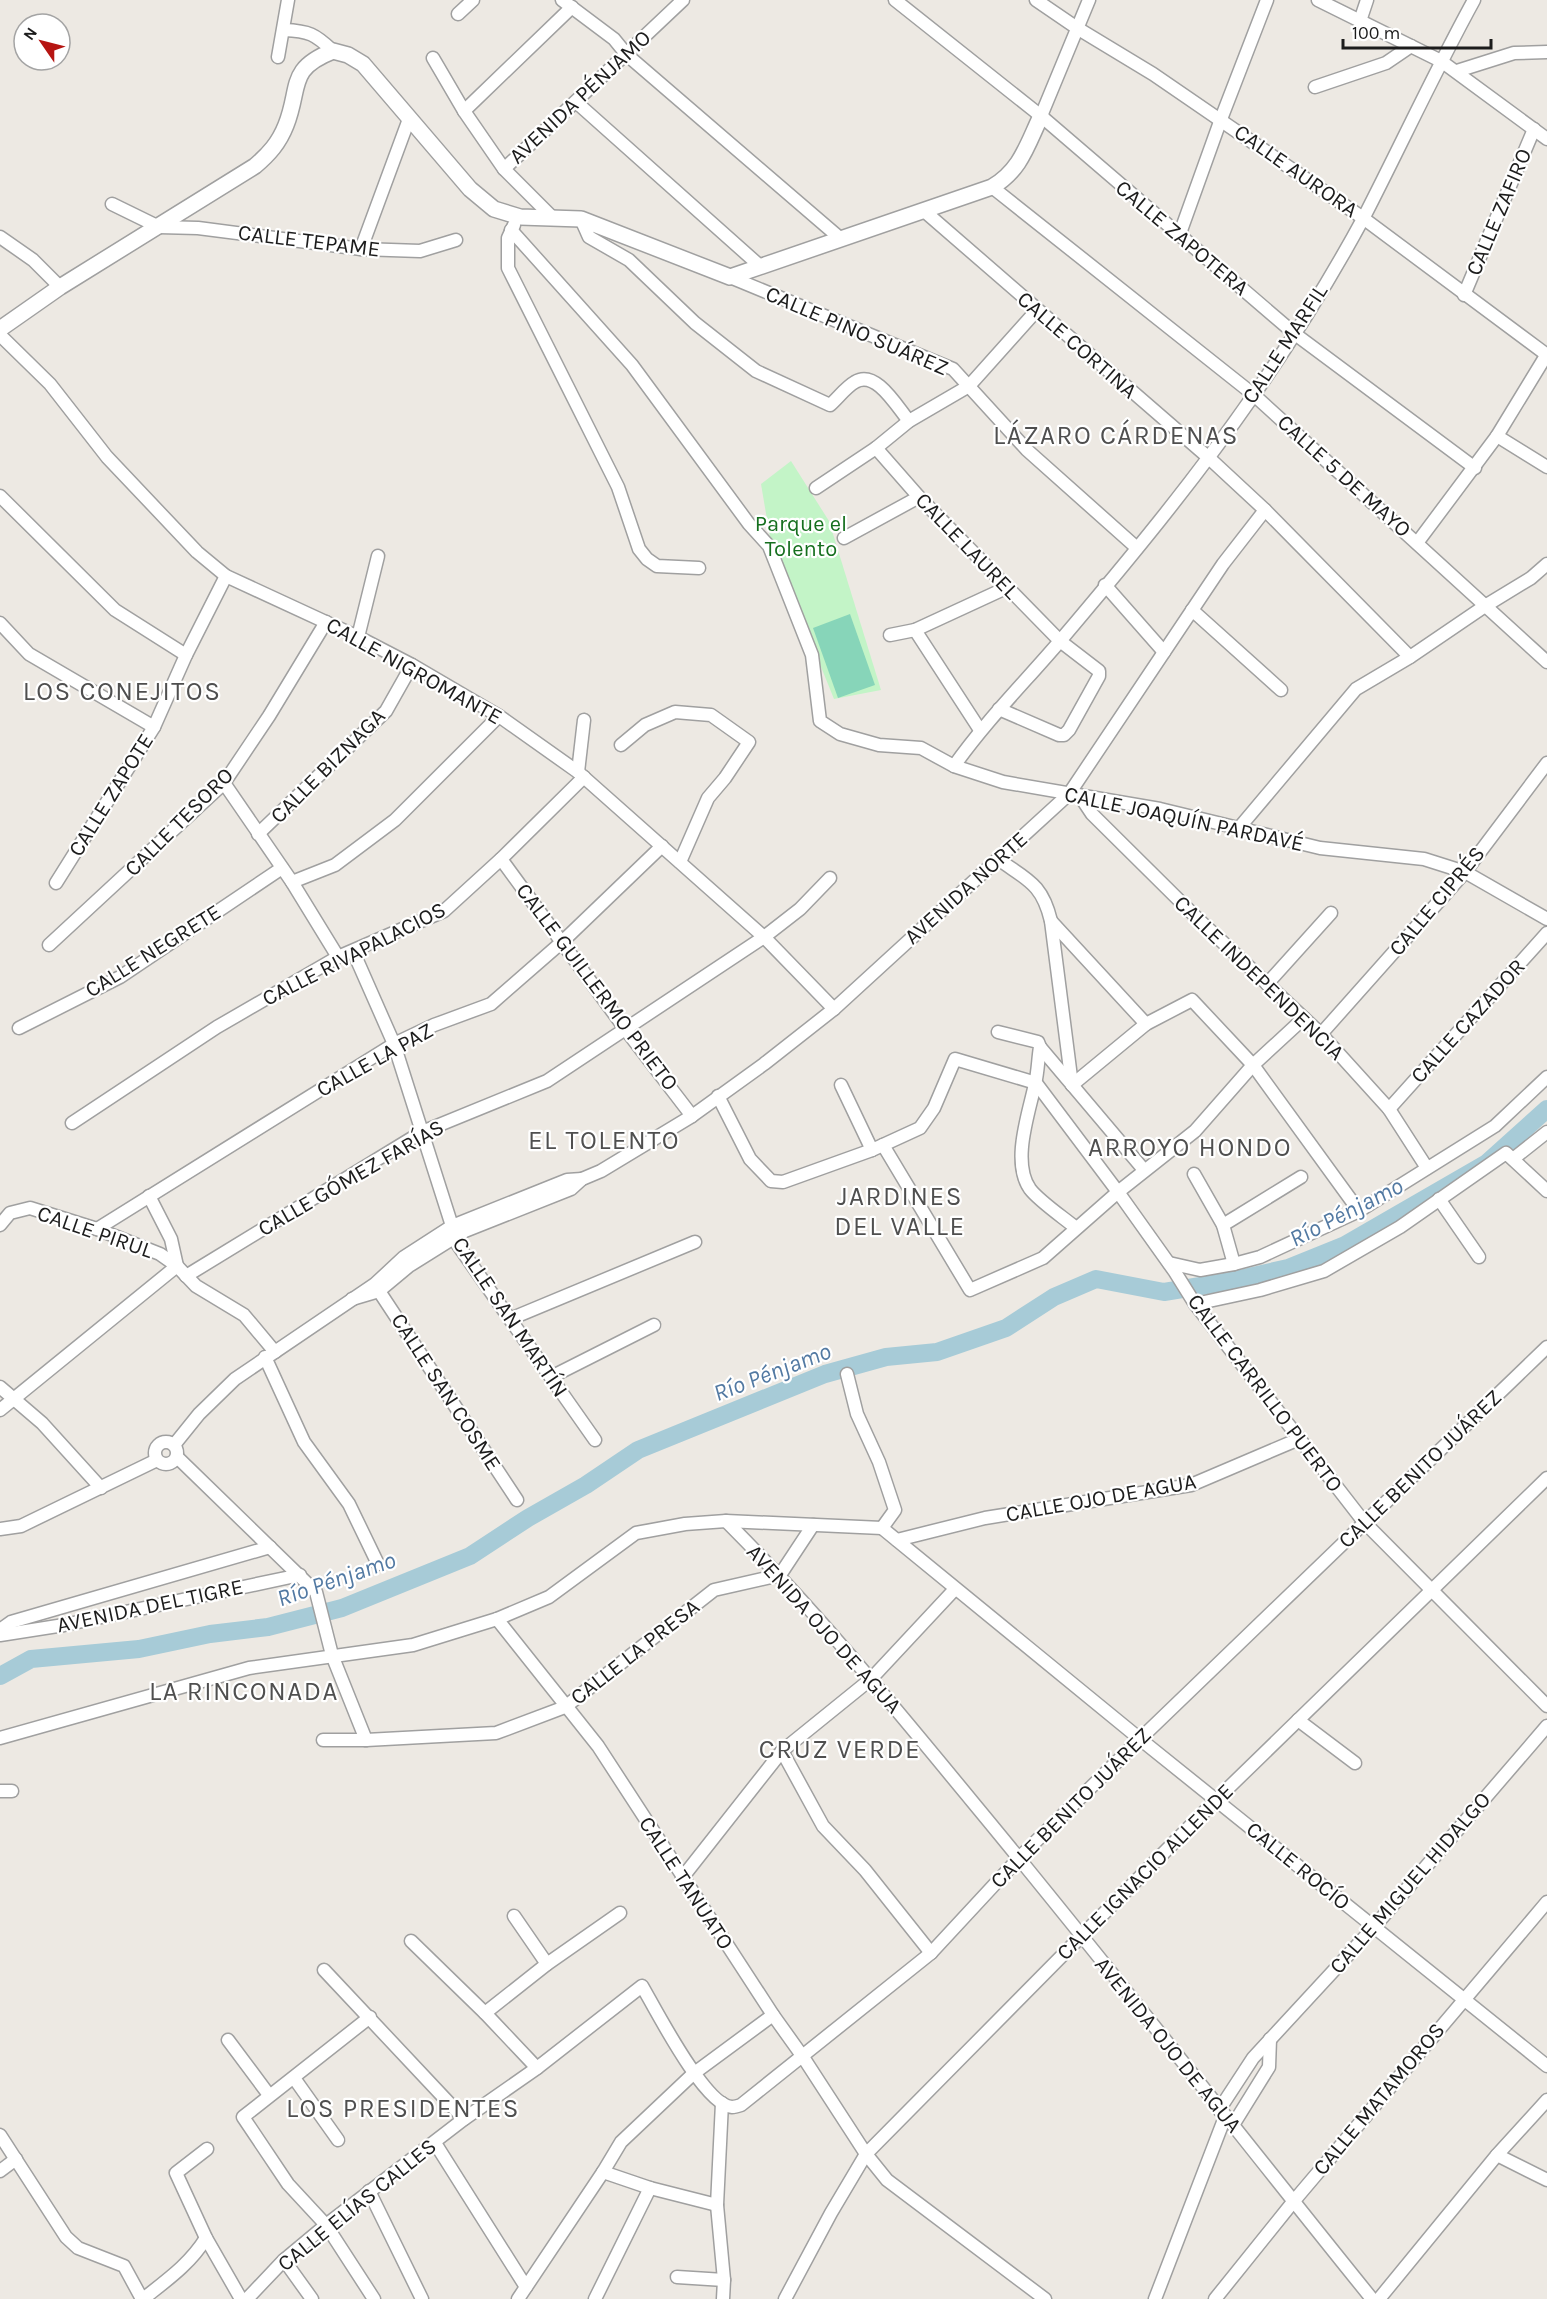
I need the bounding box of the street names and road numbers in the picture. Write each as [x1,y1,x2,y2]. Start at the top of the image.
street label: AVENIDA PÉNJAMO [503,24,656,169]
street label: CALLE AURORA [1229,119,1363,223]
street label: CALLE ZAFIRO [1461,145,1537,279]
street label: CALLE ZAPOTERA [1110,175,1254,301]
street label: CALLE TEPAME [237,219,381,263]
street label: CALLE MARFIL [1237,279,1334,409]
street label: CALLE PINO SUÁREZ [762,280,953,381]
street label: CALLE CORTINA [1012,286,1143,404]
street label: CALLE 5 DE MAYO [1272,409,1416,543]
street label: CALLE LAUREL [910,487,1025,605]
street label: CALLE NIGROMANTE [322,612,506,730]
street label: CALLE BIZNAGA [265,703,391,829]
street label: CALLE ZAPOTE [63,729,159,861]
street label: CALLE TESORO [119,762,239,882]
street label: CALLE JOAQUÍN PARDAVÉ [1062,780,1306,857]
street label: AVENIDA NORTE [899,826,1033,950]
street label: CALLE CIPRÉS [1383,840,1490,961]
street label: CALLE GUILLERMO PRIETO [511,878,683,1096]
street label: CALLE INDEPENDENCIA [1169,890,1350,1066]
street label: CALLE RIVAPALACIOS [258,897,450,1011]
street label: CALLE NEGRETE [80,899,226,1003]
street label: CALLE CAZADOR [1405,953,1531,1089]
street label: CALLE LA PAZ [312,1017,438,1103]
street label: CALLE GÓMEZ FARÍAS [253,1113,449,1242]
street label: CALLE PIRUL [34,1200,157,1264]
street label: CALLE SAN MARTÍN [447,1231,574,1402]
street label: CALLE CARRILLO PUERTO [1182,1289,1348,1497]
street label: CALLE SAN COSME [385,1308,507,1476]
street label: CALLE BENITO JUÁREZ [1332,1384,1507,1554]
street label: CALLE OJO DE AGUA [1004,1468,1198,1528]
street label: AVENIDA OJO DE AGUA [741,1539,907,1719]
street label: AVENIDA DEL TIGRE [54,1574,246,1638]
street label: CALLE LA PRESA [565,1593,705,1710]
street label: CALLE BENITO JUÁREZ [984,1721,1157,1894]
street label: CALLE IGNACIO ALLENDE [1051,1778,1239,1966]
street label: CALLE MIGUEL HIDALGO [1324,1787,1496,1979]
street label: CALLE TANUATO [633,1812,739,1954]
street label: CALLE ROCÍO [1241,1816,1356,1916]
street label: AVENIDA OJO DE AGUA [1089,1952,1247,2138]
street label: CALLE MATAMOROS [1308,2017,1450,2181]
street label: CALLE ELÍAS CALLES [272,2132,442,2277]

